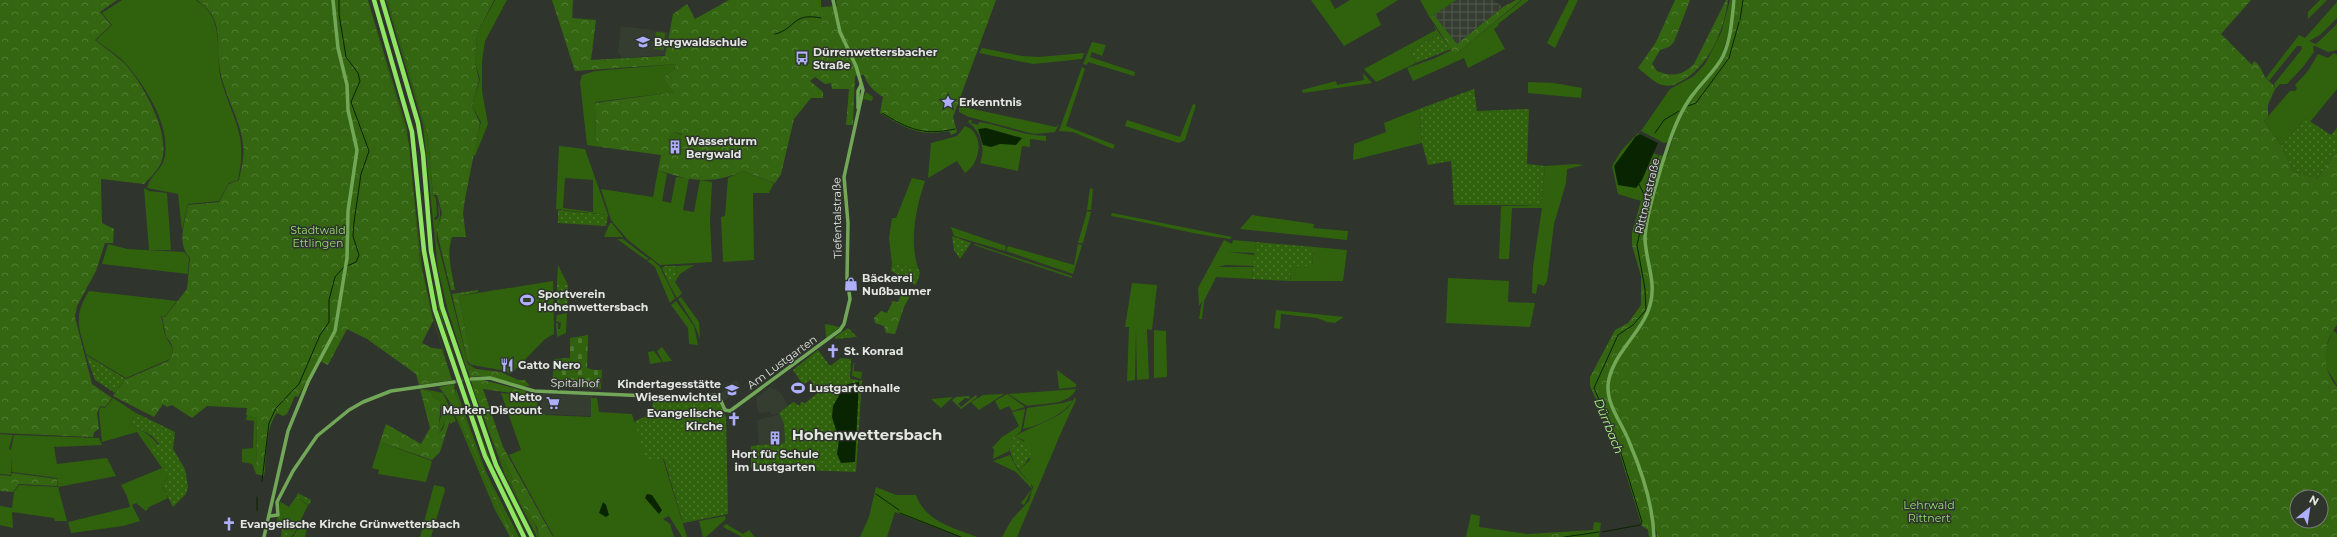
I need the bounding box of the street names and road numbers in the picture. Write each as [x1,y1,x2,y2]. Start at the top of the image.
street label: Rittnertstraße [1632,157,1663,235]
street label: Tiefentalstraße [829,177,845,259]
street label: Am Lustgarten [744,332,820,392]
street label: Spitalhof [550,376,601,390]

